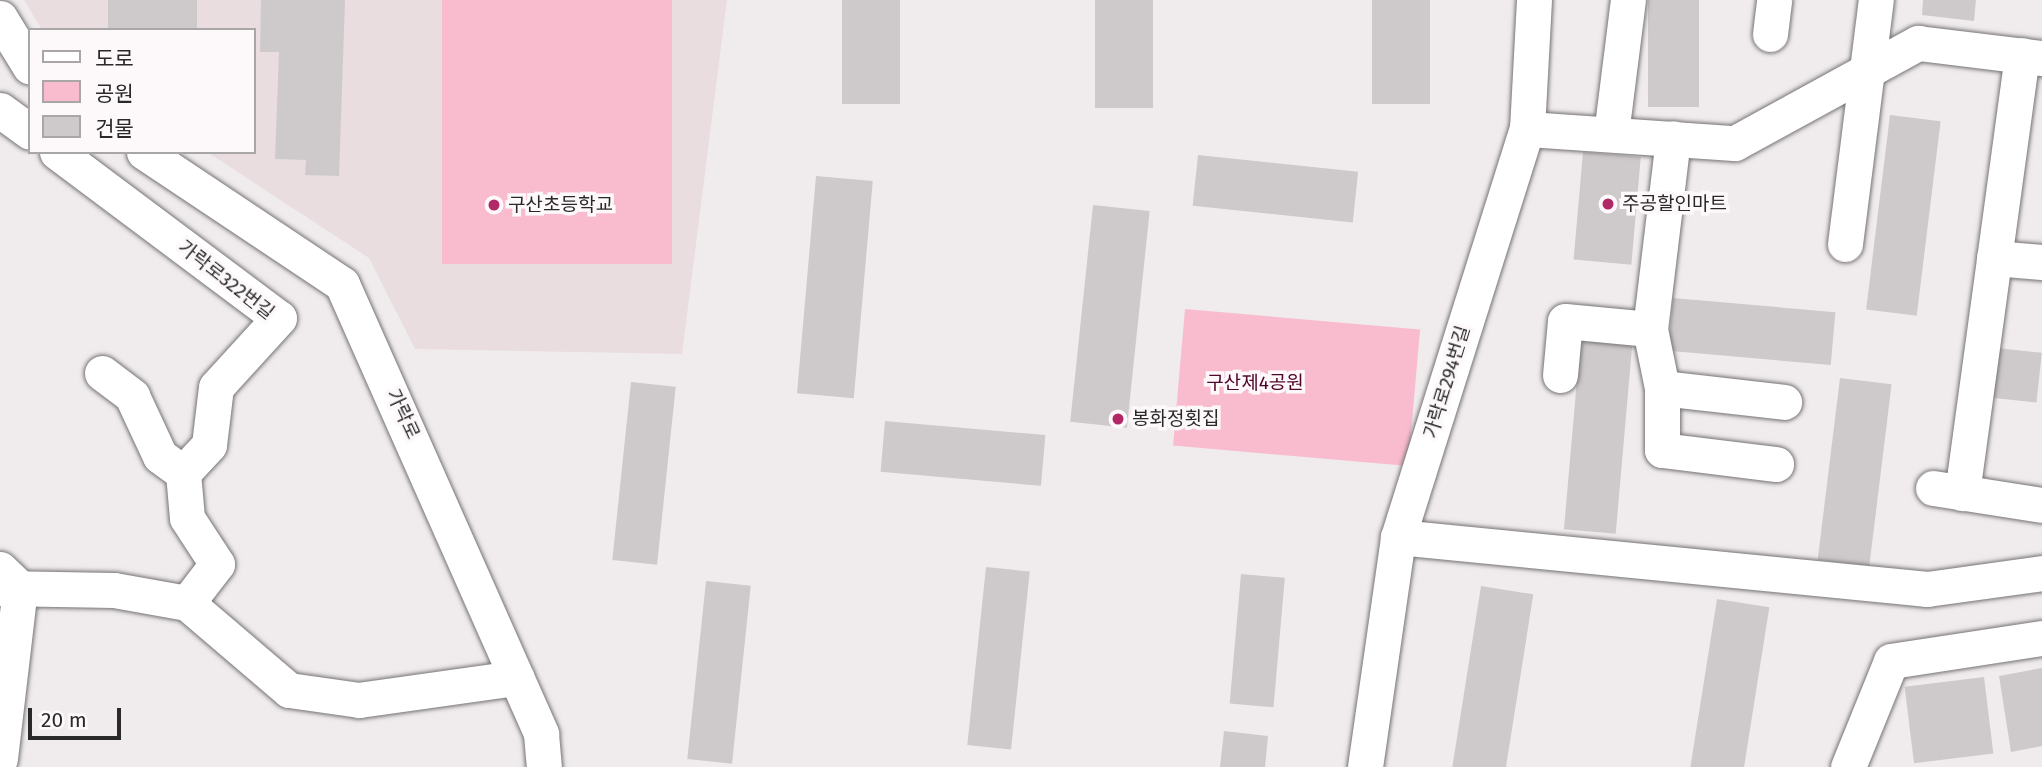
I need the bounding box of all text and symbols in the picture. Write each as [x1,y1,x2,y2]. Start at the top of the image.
legend [28,28,256,154]
text: 도로 [95,46,134,72]
text: 공원 [95,81,134,107]
text: 건물 [95,116,134,142]
place label: 주공할인마트 [1622,193,1727,215]
place label: 구산초등학교 [508,194,613,216]
marker: 주공할인마트 [1600,196,1616,212]
marker: 구산초등학교 [486,197,502,213]
street label: 가락로322번길 [173,235,279,325]
street label: 가락로294번길 [1419,323,1475,441]
park label: 구산제4공원 [1206,372,1304,394]
street label: 가락로 [382,385,424,443]
place label: 봉화정횟집 [1132,408,1219,430]
marker: 봉화정횟집 [1110,411,1126,427]
scale bar [32,694,124,738]
text: 20 m [41,707,87,733]

